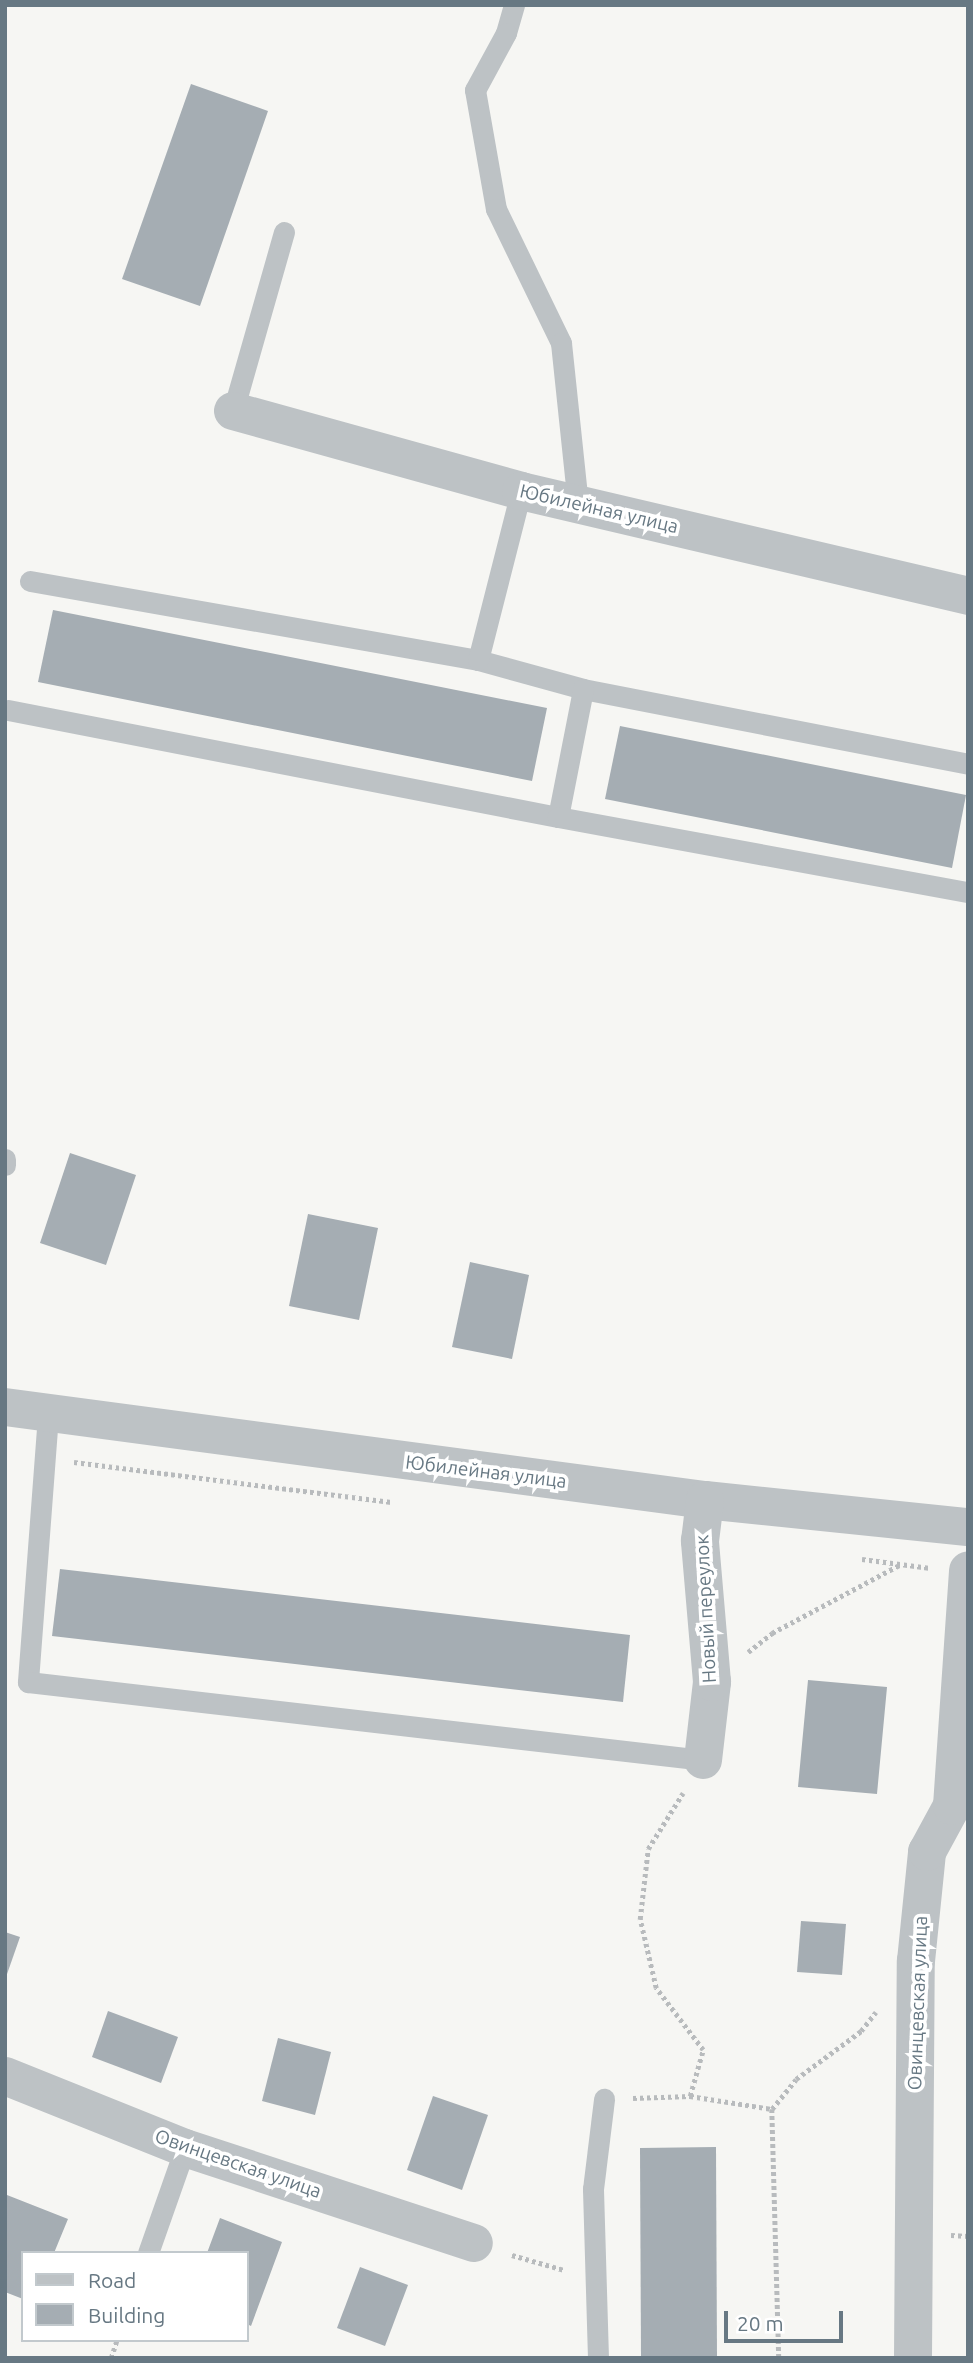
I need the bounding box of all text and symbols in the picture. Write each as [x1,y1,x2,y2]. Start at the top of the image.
street label: Юбилейная улица [517,480,681,538]
street label: Юбилейная улица [404,1451,568,1493]
street label: Новый переулок [691,1534,721,1684]
street label: Овинцевская улица [904,1915,932,2091]
street label: Овинцевская улица [152,2125,324,2203]
legend [21,2251,248,2342]
text: Road [88,2268,136,2292]
scale bar [728,2296,847,2340]
text: Building [88,2303,165,2327]
text: 20 m [737,2311,784,2335]

